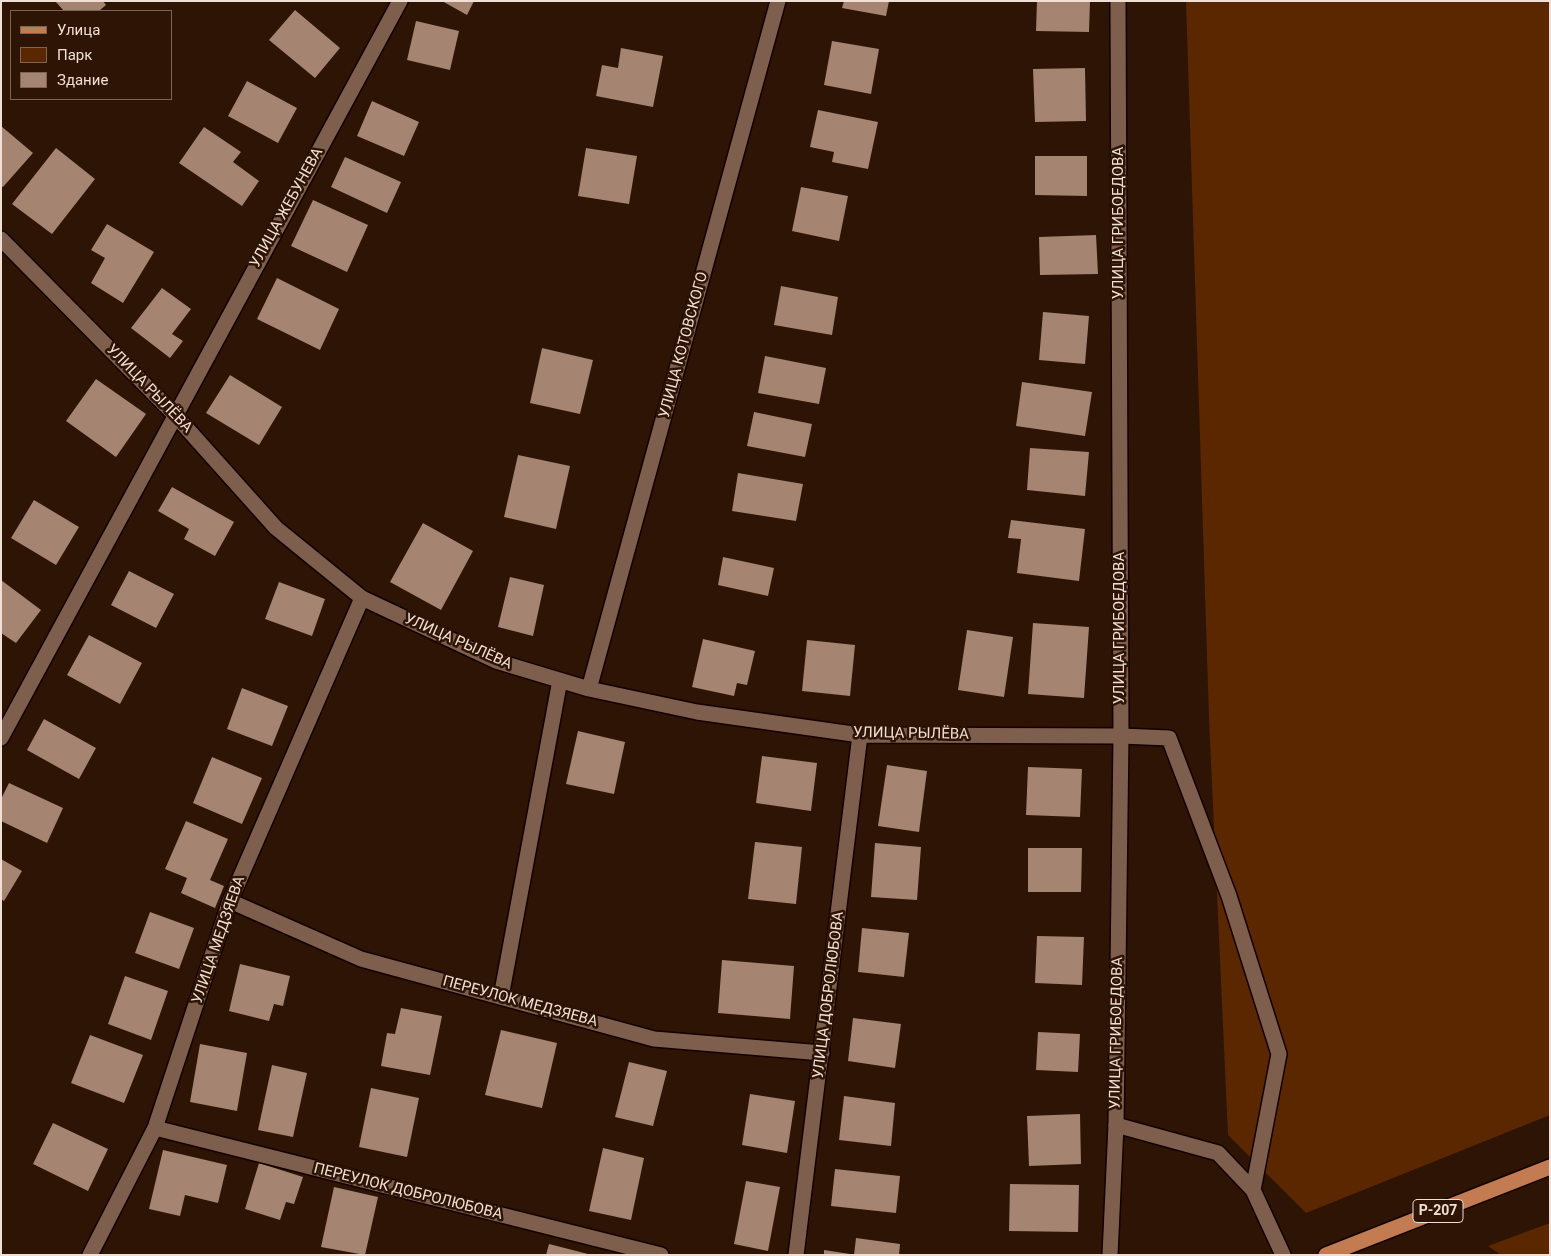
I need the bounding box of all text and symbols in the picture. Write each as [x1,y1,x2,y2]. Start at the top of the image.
legend [10,10,172,100]
text: Улица [57,21,100,39]
text: Парк [57,46,92,64]
text: Здание [57,71,108,89]
street label: УЛИЦА ЖЕБУНЕВА [247,145,327,271]
street label: УЛИЦА ГРИБОЕДОВА [1110,147,1128,299]
street label: УЛИЦА КОТОВСКОГО [656,270,712,420]
street label: УЛИЦА РЫЛЁВА [102,341,196,437]
street label: УЛИЦА ГРИБОЕДОВА [1111,552,1129,704]
street label: УЛИЦА РЫЛЁВА [401,610,515,674]
street label: УЛИЦА РЫЛЁВА [853,724,969,744]
street label: УЛИЦА МЕДЗЯЕВА [189,874,249,1006]
street label: УЛИЦА ДОБРОЛЮБОВА [810,910,848,1080]
street label: УЛИЦА ГРИБОЕДОВА [1107,957,1127,1109]
street label: ПЕРЕУЛОК МЕДЗЯЕВА [441,973,599,1031]
street label: ПЕРЕУЛОК ДОБРОЛЮБОВА [312,1160,504,1224]
road number: Р-207 [1413,1200,1463,1222]

